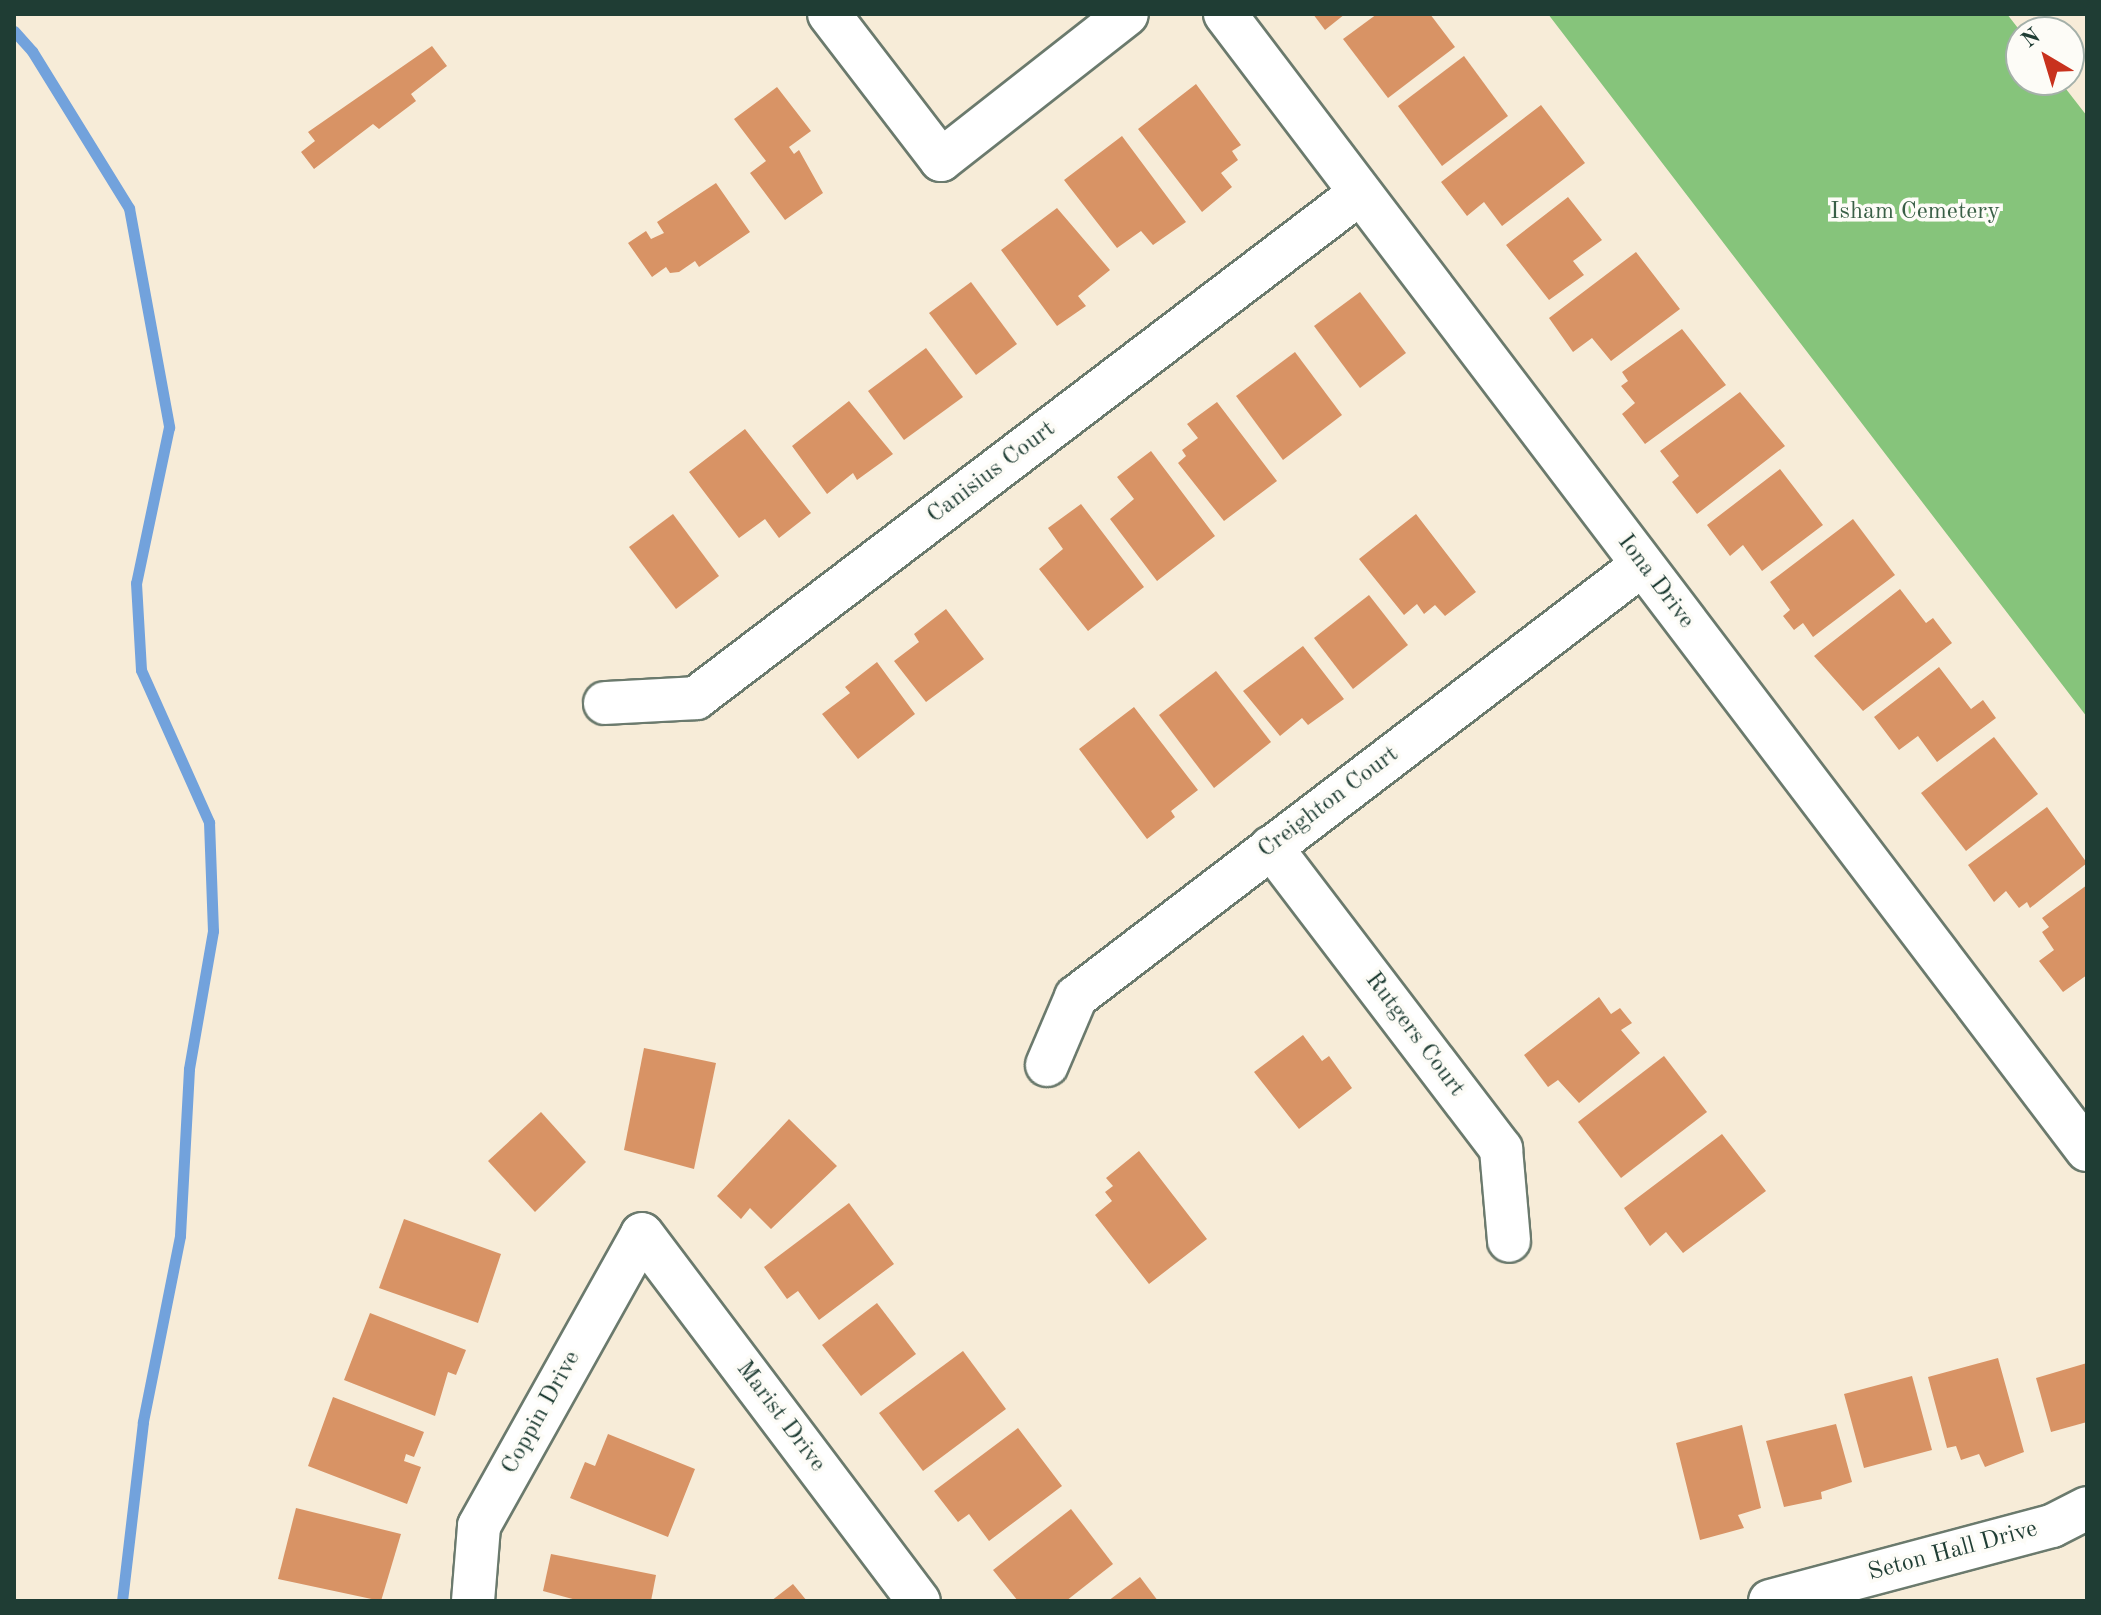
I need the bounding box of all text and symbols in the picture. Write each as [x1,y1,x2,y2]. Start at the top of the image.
north arrow [2005,16,2085,96]
text: N [2018,25,2045,53]
park label: Isham Cemetery [1830,199,2000,227]
street label: Canisius Court [922,415,1062,531]
street label: Iona Drive [1610,529,1700,635]
street label: Creighton Court [1253,741,1405,865]
street label: Rutgers Court [1358,967,1470,1103]
street label: Coppin Drive [496,1346,588,1480]
street label: Marist Drive [729,1356,831,1478]
street label: Seton Hall Drive [1865,1516,2041,1588]

